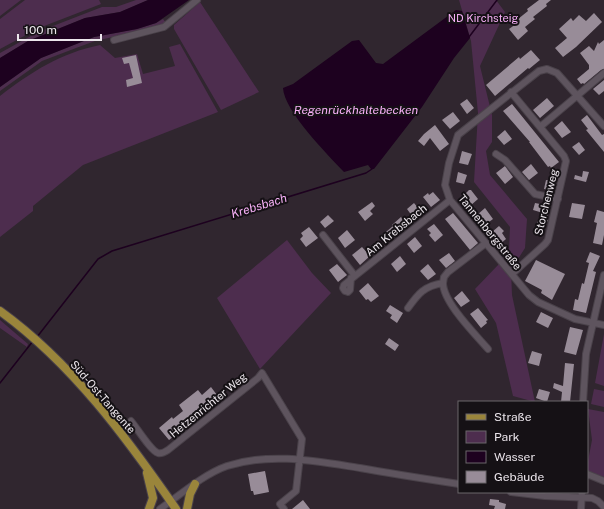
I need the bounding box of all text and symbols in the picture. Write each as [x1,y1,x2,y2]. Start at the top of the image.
park label: ND Kirchsteig [448,12,518,24]
scale bar [18,16,101,42]
text: 100 m [24,23,57,37]
water label: Regenrückhaltebecken [294,103,419,117]
street label: Storchenweg [532,167,560,236]
water label: Krebsbach [229,191,289,221]
street label: Tannenbergstraße [456,192,524,272]
street label: Am Krebsbach [363,202,429,258]
street label: Süd-Ost-Tangente [68,358,138,436]
street label: Hetzenrichter Weg [167,370,249,440]
legend [458,401,588,493]
text: Straße [494,410,532,424]
text: Park [494,430,520,444]
text: Wasser [494,450,535,464]
text: Gebäude [494,470,544,484]

